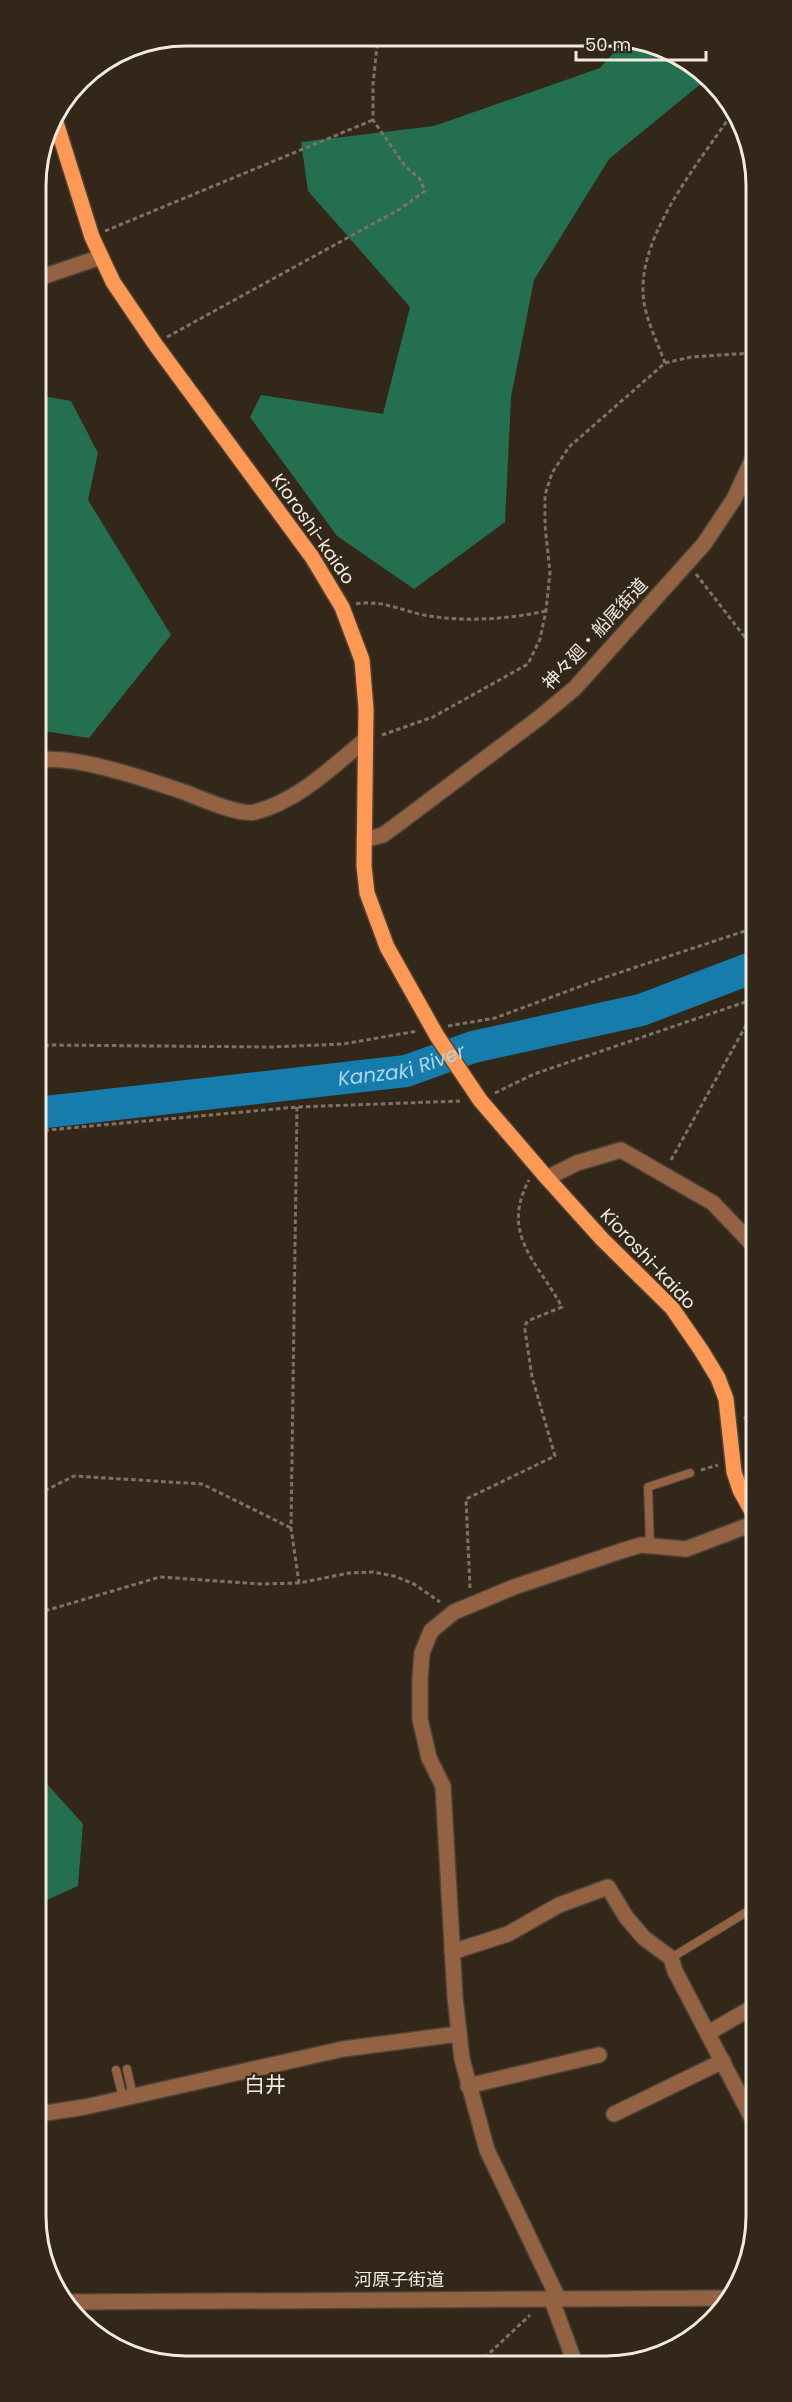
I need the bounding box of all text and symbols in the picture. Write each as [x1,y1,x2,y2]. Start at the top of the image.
scale bar [576,24,706,62]
text: 50 m [585,32,631,57]
street label: Kioroshi-kaido [266,468,361,589]
street label: 神々廻・船尾街道 [536,572,653,695]
water label: Kanzaki River [336,1037,469,1093]
street label: Kioroshi-kaido [595,1203,702,1315]
district label: 白井 [244,2070,286,2099]
street label: 河原子街道 [354,2267,444,2292]

